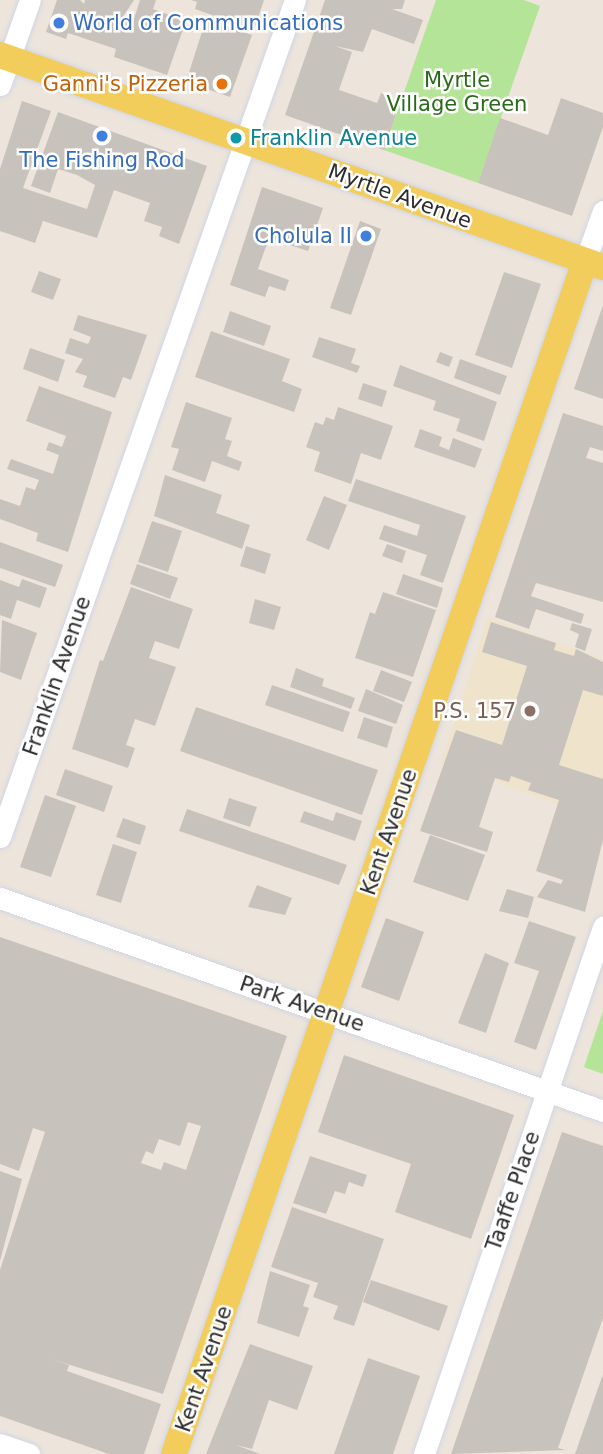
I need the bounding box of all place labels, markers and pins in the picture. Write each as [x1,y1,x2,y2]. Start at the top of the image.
place label: World of Communications [73,10,343,36]
marker: World of Communications [51,15,67,31]
place label: Ganni's Pizzeria [43,71,208,97]
marker: Ganni's Pizzeria [214,76,230,92]
place label: Franklin Avenue [250,125,417,151]
marker: The Fishing Rod [94,128,110,144]
marker: Franklin Avenue [228,130,244,146]
place label: The Fishing Rod [19,147,185,173]
place label: Cholula II [254,223,352,249]
marker: Cholula II [358,228,374,244]
place label: P.S. 157 [433,698,516,724]
marker: P.S. 157 [522,703,538,719]

